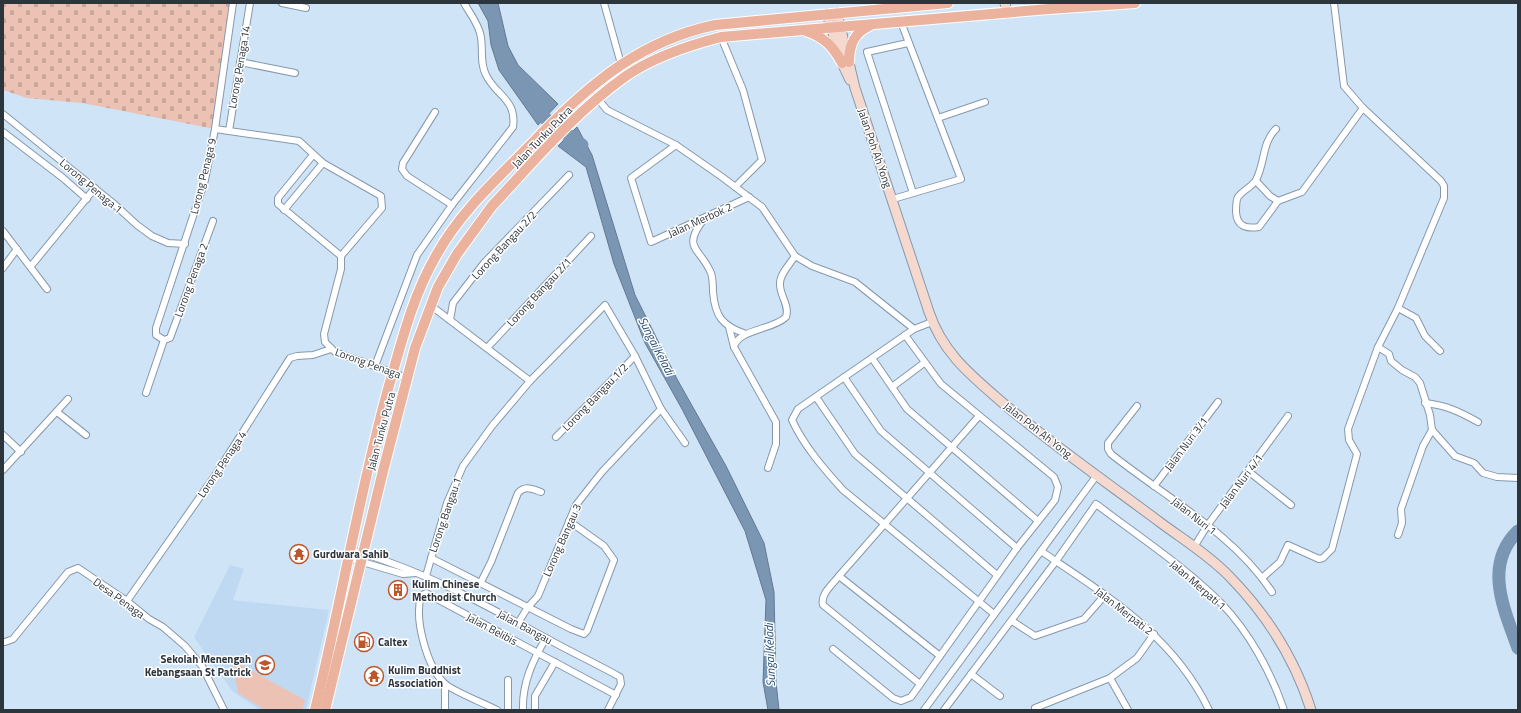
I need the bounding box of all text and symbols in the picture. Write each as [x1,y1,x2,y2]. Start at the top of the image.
street label: Lorong Penaga 14 [224,24,254,110]
street label: Jalan Tunku Putra [508,102,576,172]
street label: Jalan Poh Ah Yong [854,106,896,190]
street label: Lorong Penaga 9 [186,136,220,216]
street label: Lorong Penaga 1 [56,155,126,217]
street label: Jalan Merbok 2 [665,199,735,241]
street label: Lorong Bangau 2/2 [468,207,540,283]
street label: Lorong Penaga 2 [170,241,212,319]
street label: Lorong Bangau 2/1 [503,254,575,330]
water label: Sungai Keladi [634,313,680,380]
street label: Lorong Penaga [333,344,404,383]
street label: Lorong Bangau 1/2 [558,359,632,435]
street label: Jalan Tunku Putra [363,389,399,472]
street label: Jalan Poh Ah Yong [1000,398,1076,462]
street label: Jalan Nuri 3/1 [1160,414,1212,474]
street label: Lorong Penaga 4 [194,427,250,501]
street label: Jalan Nuri 4/1 [1215,451,1267,511]
street label: Lorong Bangau 1 [425,475,465,555]
street label: Jalan Nuri 1 [1168,493,1220,539]
street label: Lorong Bangau 3 [539,501,585,579]
temple icon: Gurdwara Sahib [288,543,310,565]
place label: Gurdwara Sahib [313,546,389,562]
street label: Jalan Merpati 1 [1166,556,1230,614]
street label: Desa Penaga [90,574,148,622]
place label: Kulim Chinese Methodist Church [412,576,497,605]
building icon: Kulim Chinese Methodist Church [387,579,409,601]
street label: Jalan Merpati 2 [1092,583,1156,639]
street label: Jalan Bangau [495,606,555,648]
street label: Jalan Belibis [464,609,520,649]
water label: Sungai Keladi [759,622,780,687]
fuel station icon: Caltex [353,631,375,653]
place label: Caltex [378,634,408,650]
place label: Sekolah Menengah Kebangsaan St Patrick [145,651,251,680]
school or university icon: Sekolah Menengah Kebangsaan St Patrick [254,654,276,676]
place label: Kulim Buddhist Association [388,662,461,691]
temple icon: Kulim Buddhist Association [363,665,385,687]

